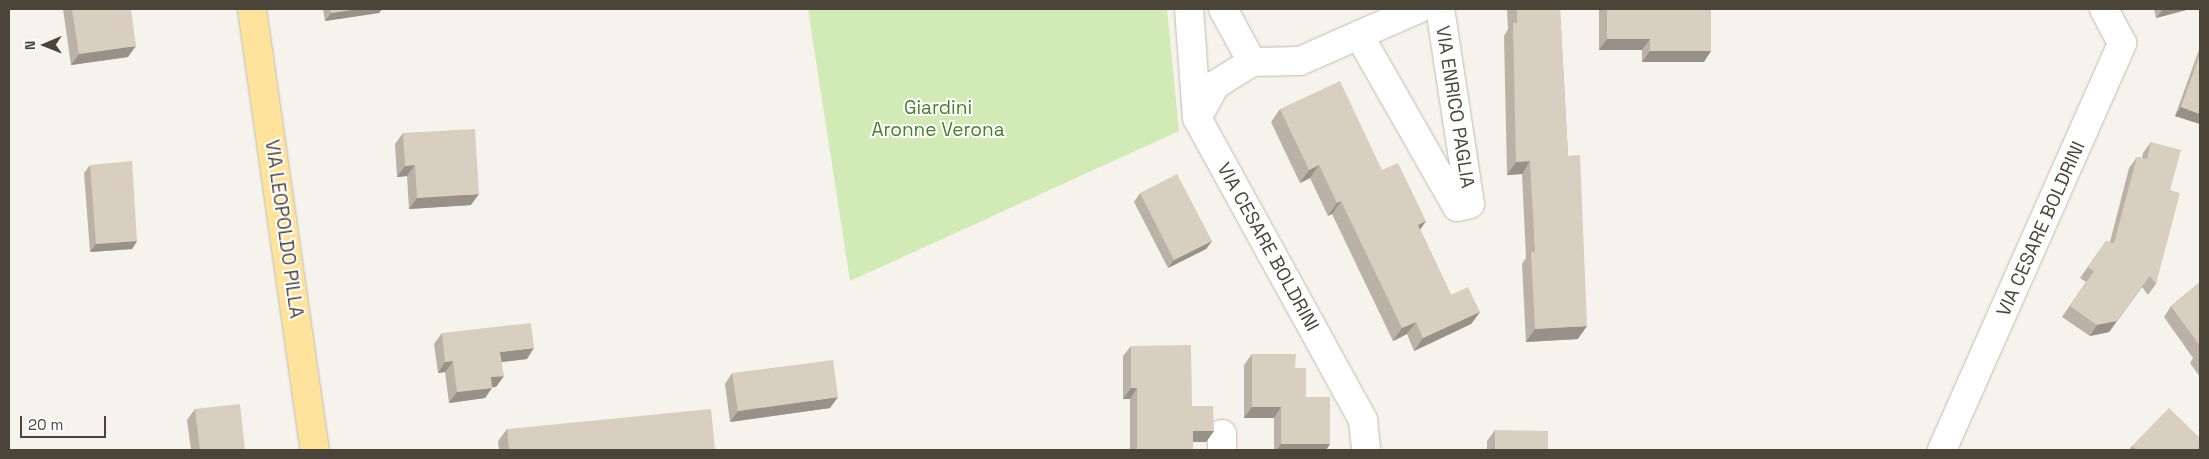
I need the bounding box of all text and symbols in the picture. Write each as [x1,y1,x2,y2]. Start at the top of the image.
north arrow [20,20,70,70]
street label: VIA ENRICO PAGLIA [1431,24,1479,190]
text: N [21,40,39,50]
park label: Giardini Aronne Verona [871,97,1005,141]
street label: VIA LEOPOLDO PILLA [260,138,308,320]
street label: VIA CESARE BOLDRINI [1992,138,2090,320]
street label: VIA CESARE BOLDRINI [1212,159,1324,335]
scale bar [22,406,109,438]
text: 20 m [28,415,63,434]

